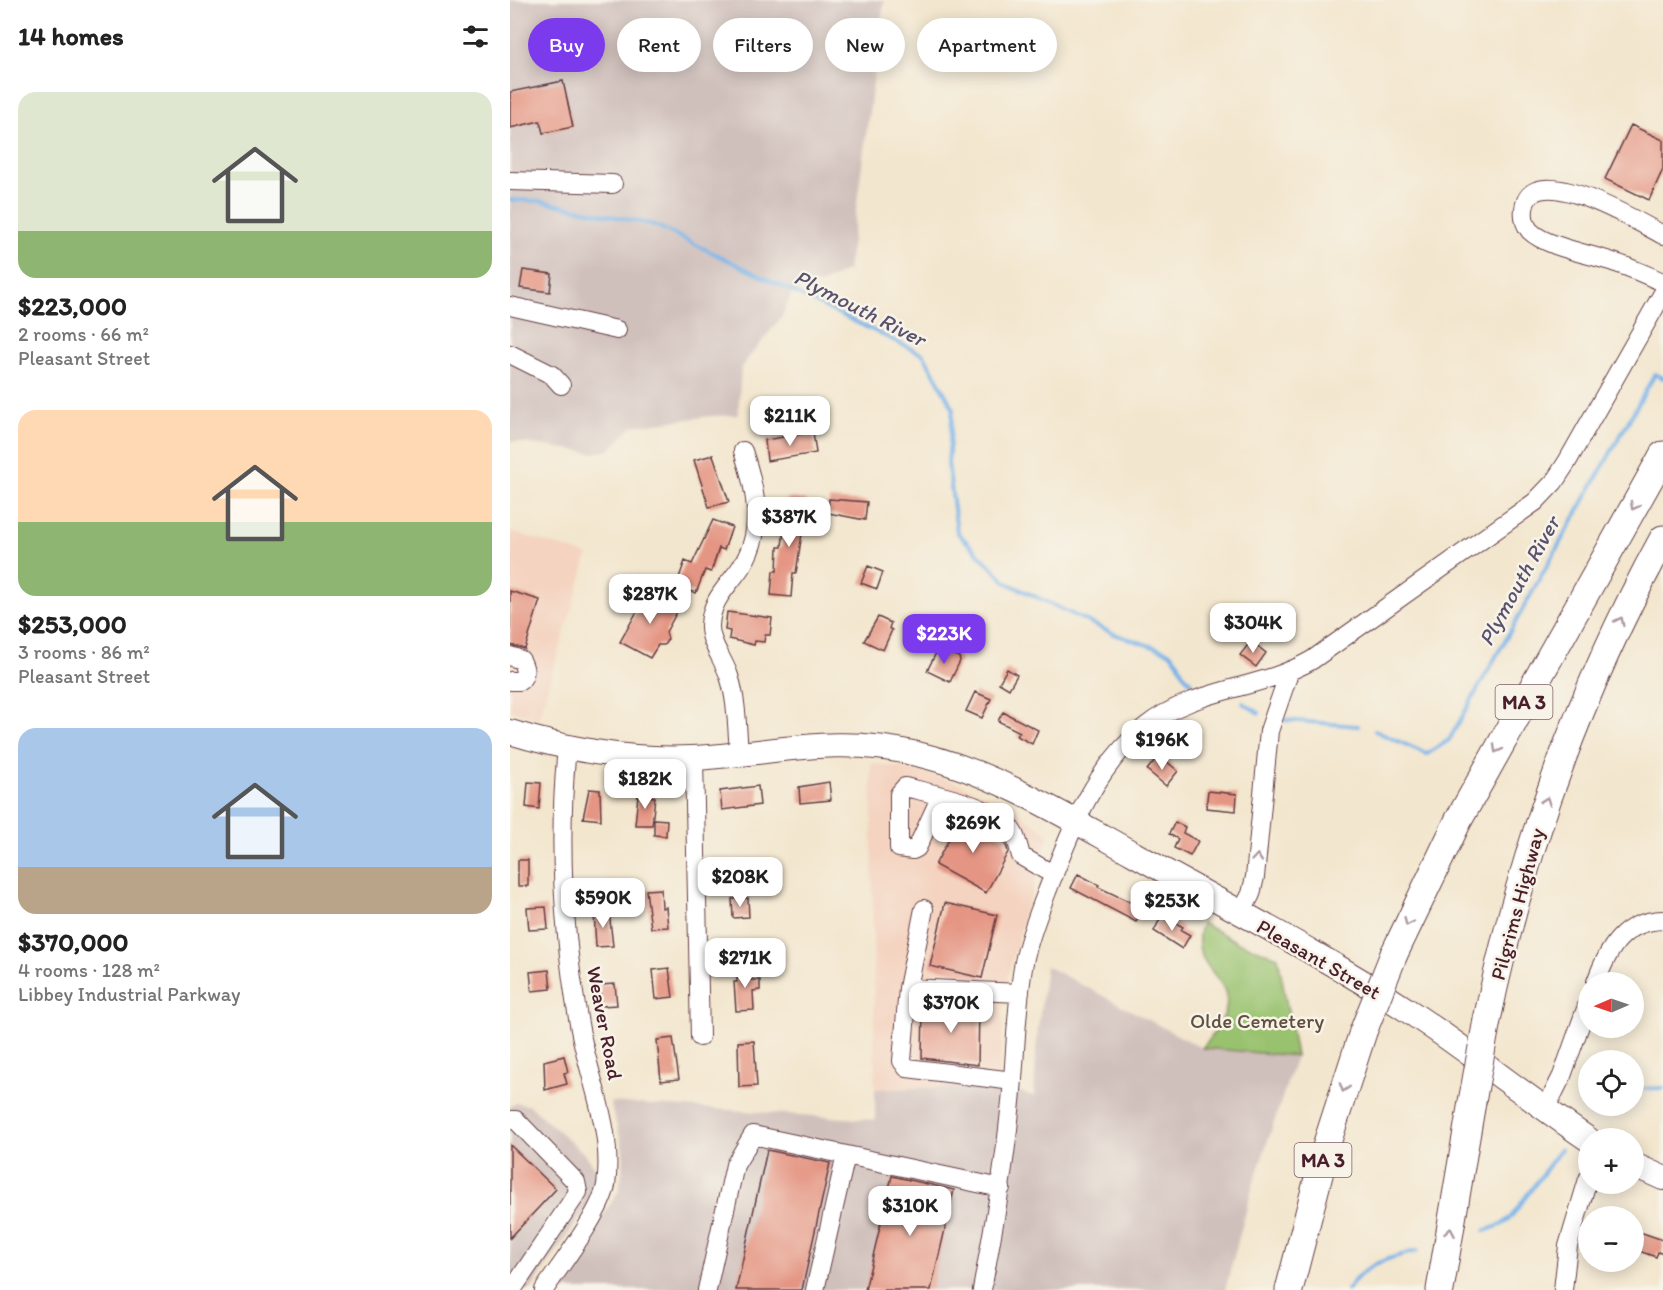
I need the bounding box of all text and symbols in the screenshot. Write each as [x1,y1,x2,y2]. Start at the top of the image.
chip: Buy [528,18,605,72]
chip: Rent [617,18,701,72]
chip: Filters [713,18,813,72]
chip: New [825,18,905,72]
chip: Apartment [917,18,1057,72]
text: 14 homes [18,20,124,52]
icon: filters [459,20,492,53]
icon: home [201,131,309,239]
water label: Plymouth River [790,263,932,354]
text: $223,000 [18,290,127,322]
text: 2 rooms · 66 m² [18,322,149,346]
text: Pleasant Street [18,346,150,370]
pin: $211K [748,396,832,447]
text: $211K [764,403,816,427]
icon: home [201,449,309,557]
pin: $387K [747,497,831,548]
one-way arrow [1630,500,1641,510]
text: $387K [762,504,816,528]
water label: Plymouth River [1472,510,1567,650]
pin: $287K [608,574,692,625]
text: $287K [623,581,677,605]
pin: $304K [1211,603,1295,654]
text: $253,000 [18,608,127,640]
text: $304K [1224,610,1282,634]
pin: $223K [902,614,986,665]
one-way arrow [1613,617,1625,628]
text: $223K [917,621,971,645]
text: 3 rooms · 86 m² [18,640,150,664]
text: Pleasant Street [18,664,150,688]
road number: MA 3 [1496,685,1552,719]
pin: $196K [1120,720,1204,771]
text: $196K [1135,727,1189,751]
one-way arrow [1493,743,1504,753]
pin: $182K [603,759,687,810]
text: $182K [618,766,672,790]
icon: home [201,767,309,875]
one-way arrow [1539,797,1552,807]
pin: $269K [931,803,1015,854]
text: $269K [946,810,1000,834]
street label: Pilgrims Highway [1485,825,1549,983]
one-way arrow [1250,853,1263,862]
pin: $208K [698,857,782,908]
text: $208K [712,864,768,888]
pin: $590K [561,878,645,929]
pin: $253K [1130,881,1214,932]
text: $590K [575,885,631,909]
text: $253K [1145,888,1199,912]
street label: Pleasant Street [1253,913,1385,1005]
one-way arrow [1403,916,1415,927]
text: $370,000 [18,926,128,958]
pin: $271K [703,938,787,989]
text: $271K [719,945,771,969]
text: 4 rooms · 128 m² [18,958,160,982]
street label: Weaver Road [582,964,628,1082]
north arrow [1578,972,1644,1038]
map controls [1578,972,1644,1272]
text: Libbey Industrial Parkway [18,982,240,1006]
pin: $370K [909,983,993,1034]
text: $370K [923,990,979,1014]
park label: Olde Cemetery [1190,1008,1324,1033]
button: locate [1578,1050,1644,1116]
one-way arrow [1339,1082,1352,1093]
button: + [1578,1128,1644,1194]
road number: MA 3 [1294,1143,1352,1177]
pin: $310K [868,1186,952,1237]
text: $310K [882,1193,938,1217]
button: − [1578,1206,1644,1272]
one-way arrow [1443,1228,1455,1237]

